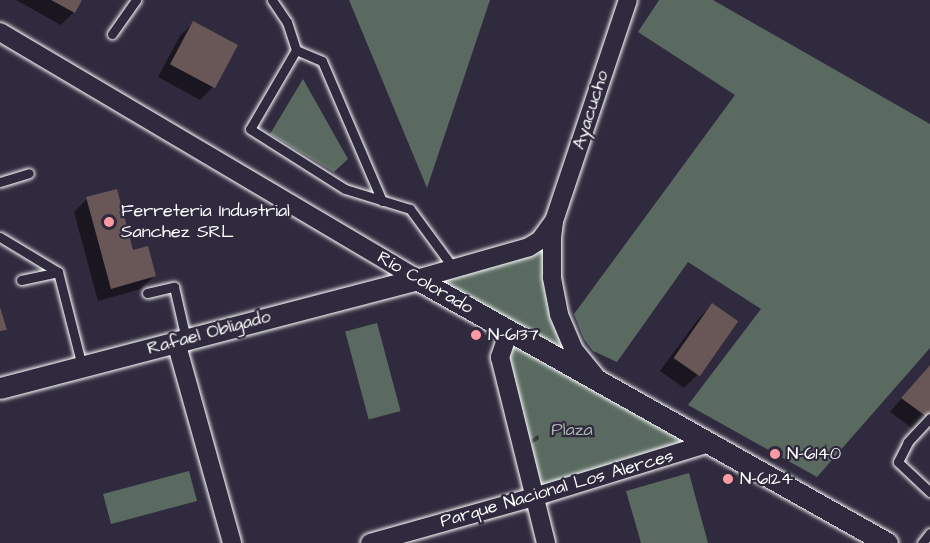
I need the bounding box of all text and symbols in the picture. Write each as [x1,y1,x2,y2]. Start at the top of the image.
street label: Ayacucho [568,68,614,152]
place label: Ferreteria Industrial Sanchez SRL [121,201,290,244]
marker: Ferreteria Industrial Sanchez SRL [102,215,116,229]
street label: Río Colorado [373,247,477,319]
street label: Rafael Obligado [145,306,273,360]
place label: N-6137 [488,324,539,346]
marker: N-6137 [469,328,483,342]
park label: Plaza [551,419,593,441]
place label: N-6140 [787,443,841,465]
street label: Parque Nacional Los Alerces [438,445,676,533]
marker: N-6140 [768,447,782,461]
place label: N-6124 [740,468,793,490]
marker: N-6124 [721,472,735,486]

